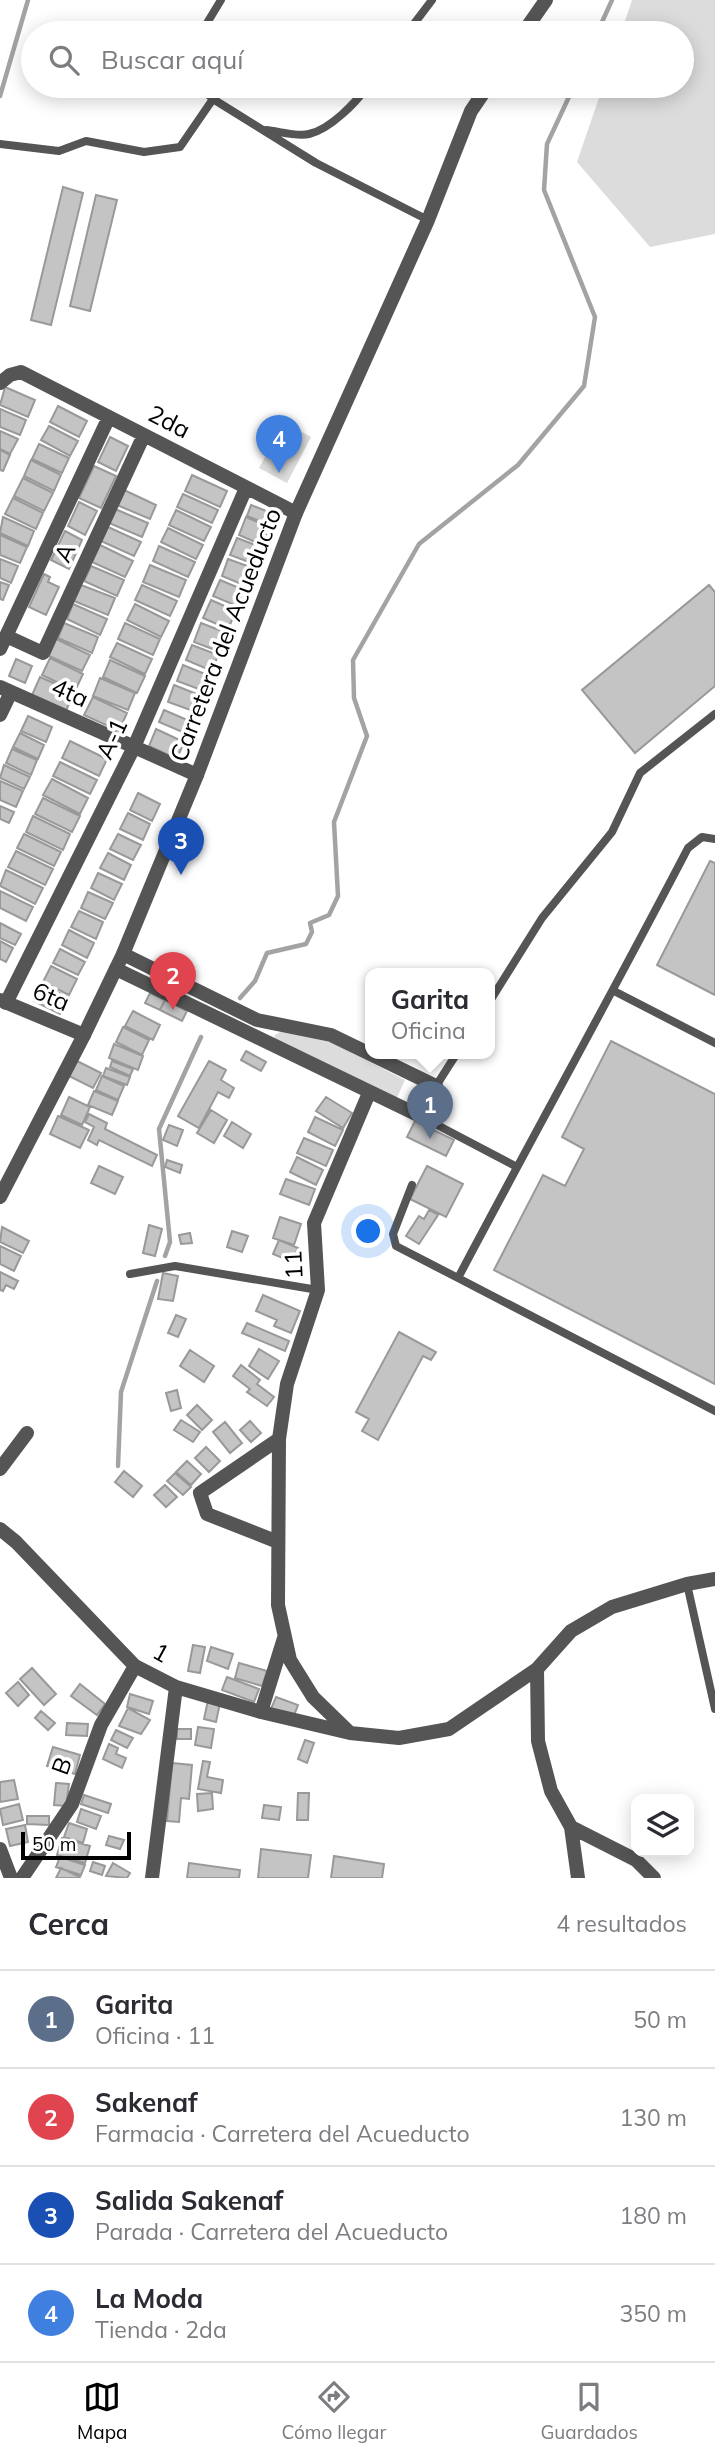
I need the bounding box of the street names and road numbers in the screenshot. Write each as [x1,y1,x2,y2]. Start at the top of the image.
street label: 2da [143,398,196,444]
street label: Carretera del Acueducto [163,504,287,766]
street label: A [47,538,82,567]
street label: 4ta [47,671,94,713]
street label: A-1 [89,713,134,764]
street label: 6ta [28,975,74,1017]
street label: 11 [277,1250,309,1280]
street label: 1 [148,1636,175,1669]
street label: B [44,1753,78,1778]

